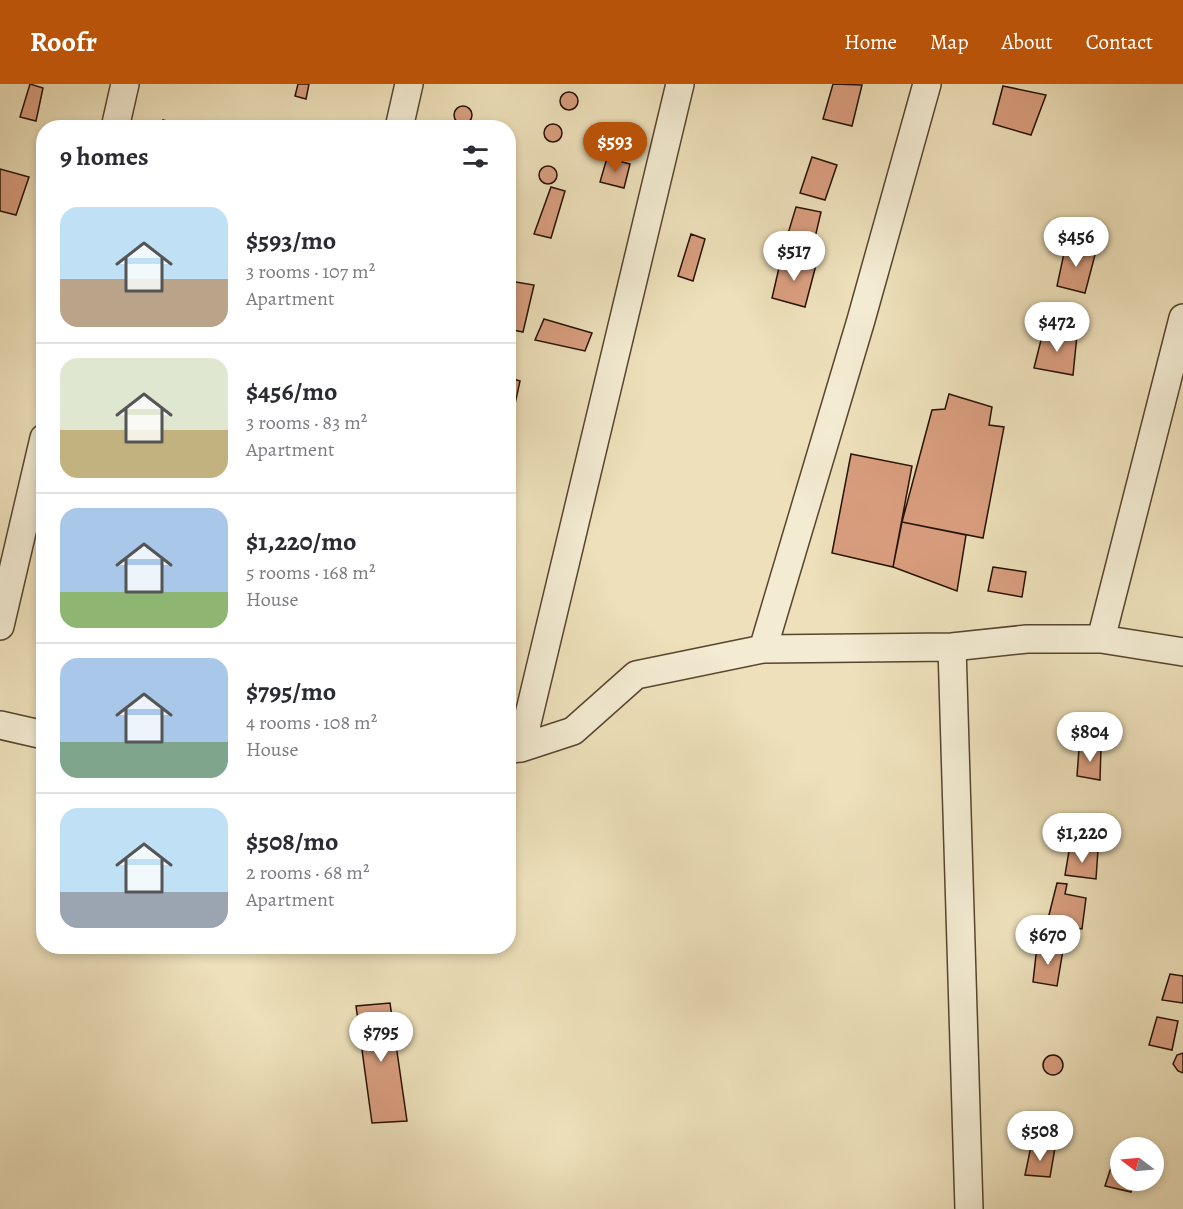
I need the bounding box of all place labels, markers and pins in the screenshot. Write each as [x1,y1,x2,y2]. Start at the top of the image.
pin: $593 [579,122,651,173]
pin: $456 [1040,217,1112,268]
pin: $517 [758,231,830,282]
pin: $472 [1021,302,1093,353]
pin: $804 [1054,712,1126,763]
pin: $1,220 [1033,813,1131,864]
pin: $670 [1012,915,1084,966]
pin: $795 [345,1012,417,1063]
pin: $508 [1004,1111,1076,1162]

